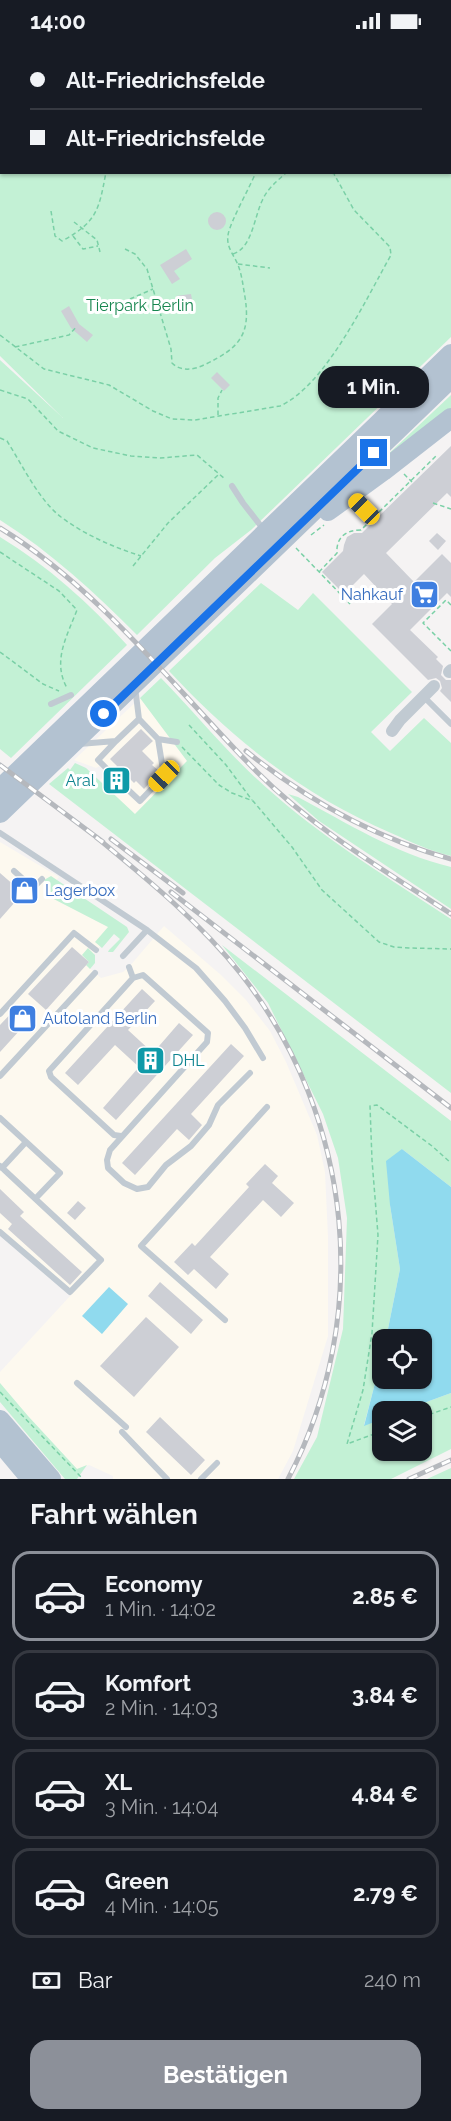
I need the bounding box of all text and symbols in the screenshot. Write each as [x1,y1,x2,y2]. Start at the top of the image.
text: 14:00 [30,8,86,34]
text: Alt-Friedrichsfelde [66,67,265,93]
text: Alt-Friedrichsfelde [66,125,265,151]
park label: Tierpark Berlin [86,296,194,315]
callout: 1 Min. [318,366,430,408]
text: 1 Min. [347,375,400,399]
route end [360,439,387,466]
car [345,490,383,528]
supermarket icon: Nahkauf [408,578,440,610]
place label: Nahkauf [341,585,404,604]
route start [90,700,117,727]
car [145,757,183,795]
building icon: Aral [100,764,132,796]
place label: Aral [66,771,96,790]
shop icon: Lagerbox [8,874,40,906]
place label: Lagerbox [45,881,115,900]
shop icon: Autoland Berlin [6,1002,38,1034]
place label: Autoland Berlin [43,1009,157,1028]
building icon: DHL [135,1044,167,1076]
place label: DHL [172,1051,205,1070]
map controls [372,1329,432,1461]
button: locate [372,1329,432,1389]
button: layers [372,1401,432,1461]
text: Fahrt wählen [30,1499,198,1530]
icon: car [33,1569,87,1623]
text: Economy [105,1571,203,1597]
text: 2.85 € [352,1583,418,1609]
text: 1 Min. · 14:02 [105,1597,216,1621]
icon: car [33,1668,87,1722]
text: Komfort [105,1670,191,1696]
text: 3.84 € [352,1682,418,1708]
text: 2 Min. · 14:03 [105,1696,218,1720]
icon: car [33,1767,87,1821]
text: XL [105,1769,132,1795]
text: 4.84 € [352,1781,418,1807]
text: 3 Min. · 14:04 [105,1795,219,1819]
icon: car [33,1866,87,1920]
text: Green [105,1868,169,1894]
text: 2.79 € [353,1880,418,1906]
text: 4 Min. · 14:05 [105,1894,219,1918]
icon: cash [30,1964,63,1997]
text: Bar [78,1967,112,1993]
text: 240 m [364,1968,421,1992]
button: Bestätigen [30,2040,421,2109]

